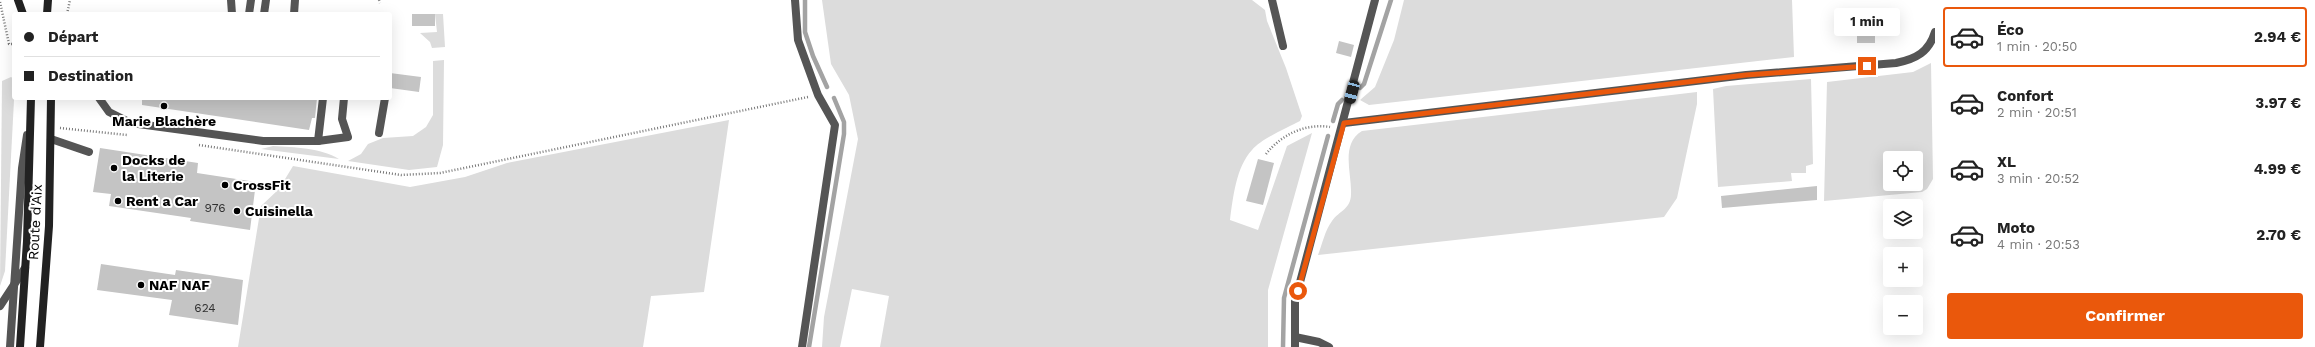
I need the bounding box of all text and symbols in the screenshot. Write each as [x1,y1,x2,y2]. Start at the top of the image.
callout: 1 min [1834,8,1900,36]
text: 1 min [1850,14,1884,29]
icon: car [1949,19,1985,55]
text: Éco [1997,21,2024,39]
text: Départ [48,28,98,46]
text: 2.94 € [2254,28,2301,46]
text: 1 min · 20:50 [1997,39,2077,54]
route end [1858,57,1876,75]
text: Destination [48,67,133,85]
car [1343,79,1361,105]
icon: car [1949,85,1985,121]
text: Confort [1997,87,2053,105]
text: 3.97 € [2255,94,2301,112]
marker: Marie Blachère [159,101,169,111]
text: 2 min · 20:51 [1997,105,2077,120]
place label: Marie Blachère [112,113,216,129]
map controls [1883,151,1923,335]
button: locate [1883,151,1923,191]
icon: car [1949,151,1985,187]
place label: Docks de la Literie [122,152,185,184]
text: XL [1997,153,2016,171]
text: 4.99 € [2254,160,2301,178]
marker: Docks de la Literie [109,163,119,173]
text: 3 min · 20:52 [1997,171,2079,186]
place label: CrossFit [233,177,291,193]
marker: CrossFit [220,180,230,190]
street label: Route d'Aix [25,184,45,260]
place label: Rent a Car [126,193,198,209]
marker: Rent a Car [113,196,123,206]
button: layers [1883,199,1923,239]
house number: 976 [205,201,225,215]
place label: Cuisinella [245,203,314,219]
marker: Cuisinella [232,206,242,216]
icon: car [1949,217,1985,253]
text: Moto [1997,219,2035,237]
text: 2.70 € [2256,226,2301,244]
text: 4 min · 20:53 [1997,237,2080,252]
button: + [1883,247,1923,287]
place label: NAF NAF [149,277,210,293]
marker: NAF NAF [136,280,146,290]
route start [1289,282,1307,300]
button: Confirmer [1947,293,2303,339]
button: − [1883,295,1923,335]
house number: 624 [194,301,216,315]

